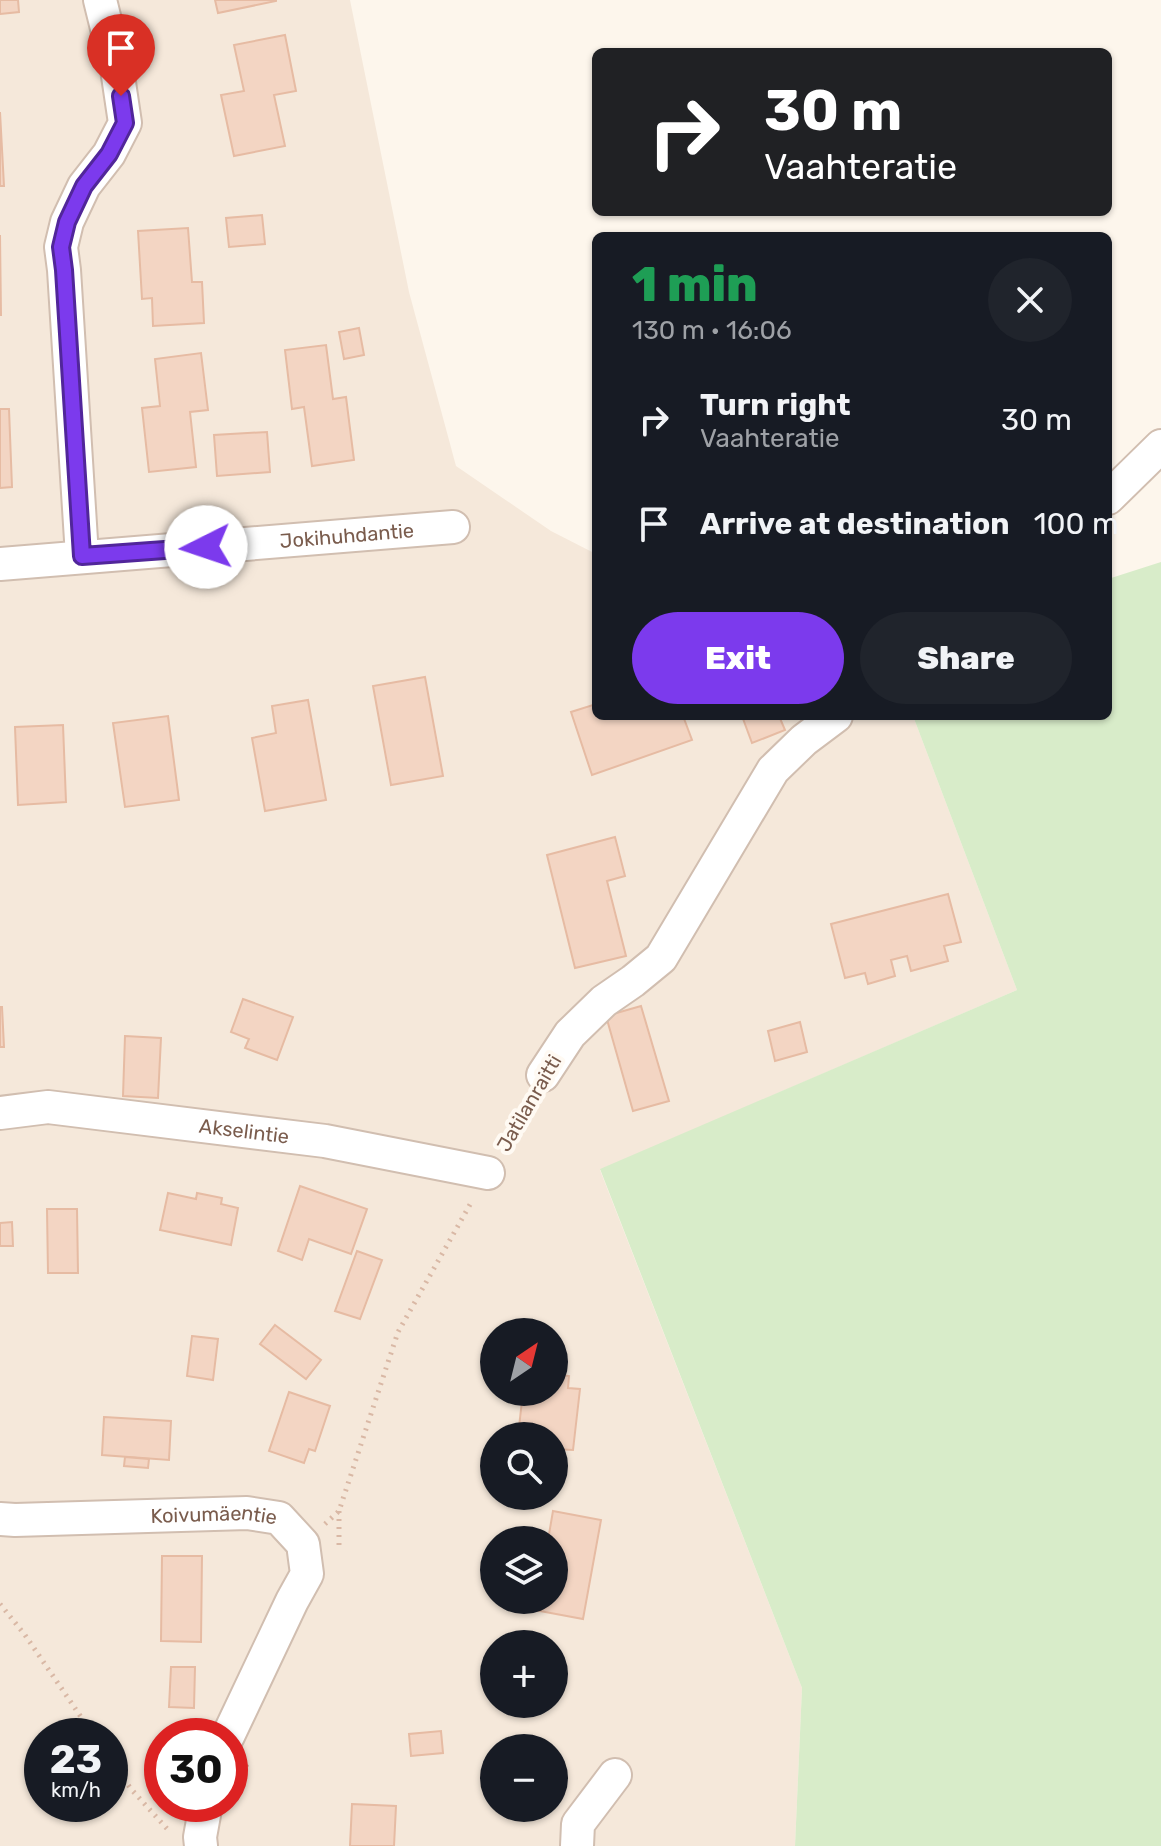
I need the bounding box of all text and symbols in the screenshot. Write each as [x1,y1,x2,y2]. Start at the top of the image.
pin [87,14.0,155,96]
icon: arrive [99,26,143,70]
text: 30 m [764,78,902,144]
icon: right [632,80,736,184]
text: Vaahteratie [764,145,957,188]
text: 1 min [632,256,758,313]
button: close [988,258,1072,342]
text: 130 m · 16:06 [632,315,792,346]
text: Turn right [700,387,851,423]
icon: right [632,398,676,442]
text: 30 m [1001,402,1072,438]
text: Vaahteratie [700,423,840,454]
icon: arrive [632,502,676,546]
position arrow [164,505,248,589]
text: Arrive at destination [700,506,1010,542]
text: 100 m [1034,506,1119,542]
street label: Jokihuhdantie [279,518,415,553]
button: Exit [632,612,844,704]
button: Share [860,612,1072,704]
street label: Jatilanraitti [492,1050,566,1156]
street label: Akselintie [198,1114,291,1149]
north arrow [480,1318,568,1406]
map controls [480,1318,568,1822]
button: search [480,1422,568,1510]
street label: Koivumäentie [150,1500,279,1530]
button: layers [480,1526,568,1614]
button: + [480,1630,568,1718]
speed limit sign: 30 [144,1718,248,1822]
button: − [480,1734,568,1822]
text: 23 [50,1736,102,1783]
text: km/h [51,1778,101,1802]

